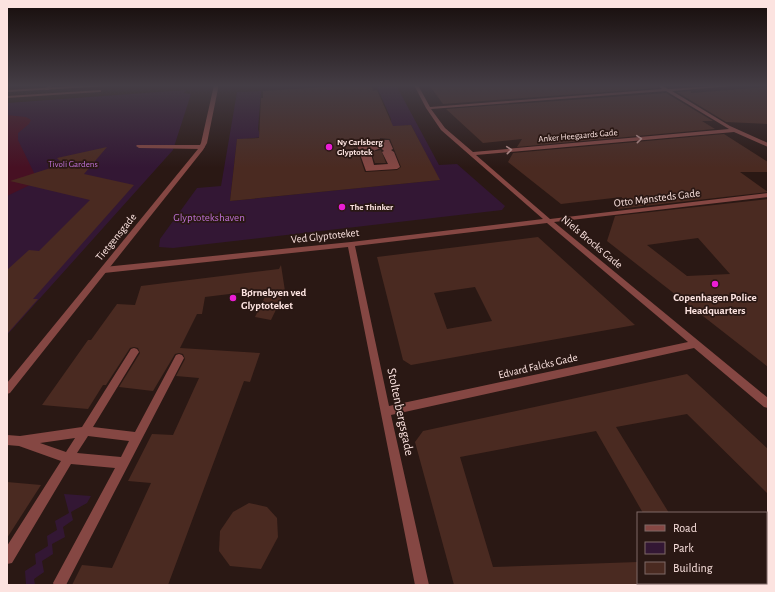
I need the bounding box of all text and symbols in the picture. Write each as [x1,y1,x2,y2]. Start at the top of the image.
street label: Anker Heegaards Gade [538,128,618,144]
one-way arrow [636,134,642,143]
place label: Ny Carlsberg Glyptotek [337,138,383,157]
marker: Ny Carlsberg Glyptotek [324,142,334,152]
one-way arrow [506,146,512,155]
park label: Tivoli Gardens [48,160,98,169]
street label: Otto Mønsteds Gade [613,187,701,209]
marker: The Thinker [337,202,347,212]
place label: The Thinker [350,203,394,212]
street label: Tietgensgade [94,211,138,263]
park label: Glyptotekshaven [173,212,245,223]
street label: Niels Brocks Gade [559,213,625,271]
street label: Ved Glyptoteket [290,227,360,245]
marker: Copenhagen Police Headquarters [710,279,720,289]
place label: Børnebyen ved Glyptoteket [241,287,306,311]
place label: Copenhagen Police Headquarters [673,292,757,316]
marker: Børnebyen ved Glyptoteket [228,293,238,303]
street label: Edvard Falcks Gade [497,352,579,380]
street label: Stoltenbergsgade [384,367,416,457]
legend [637,512,767,584]
text: Road [673,522,697,534]
text: Park [673,542,694,554]
text: Building [673,562,713,574]

